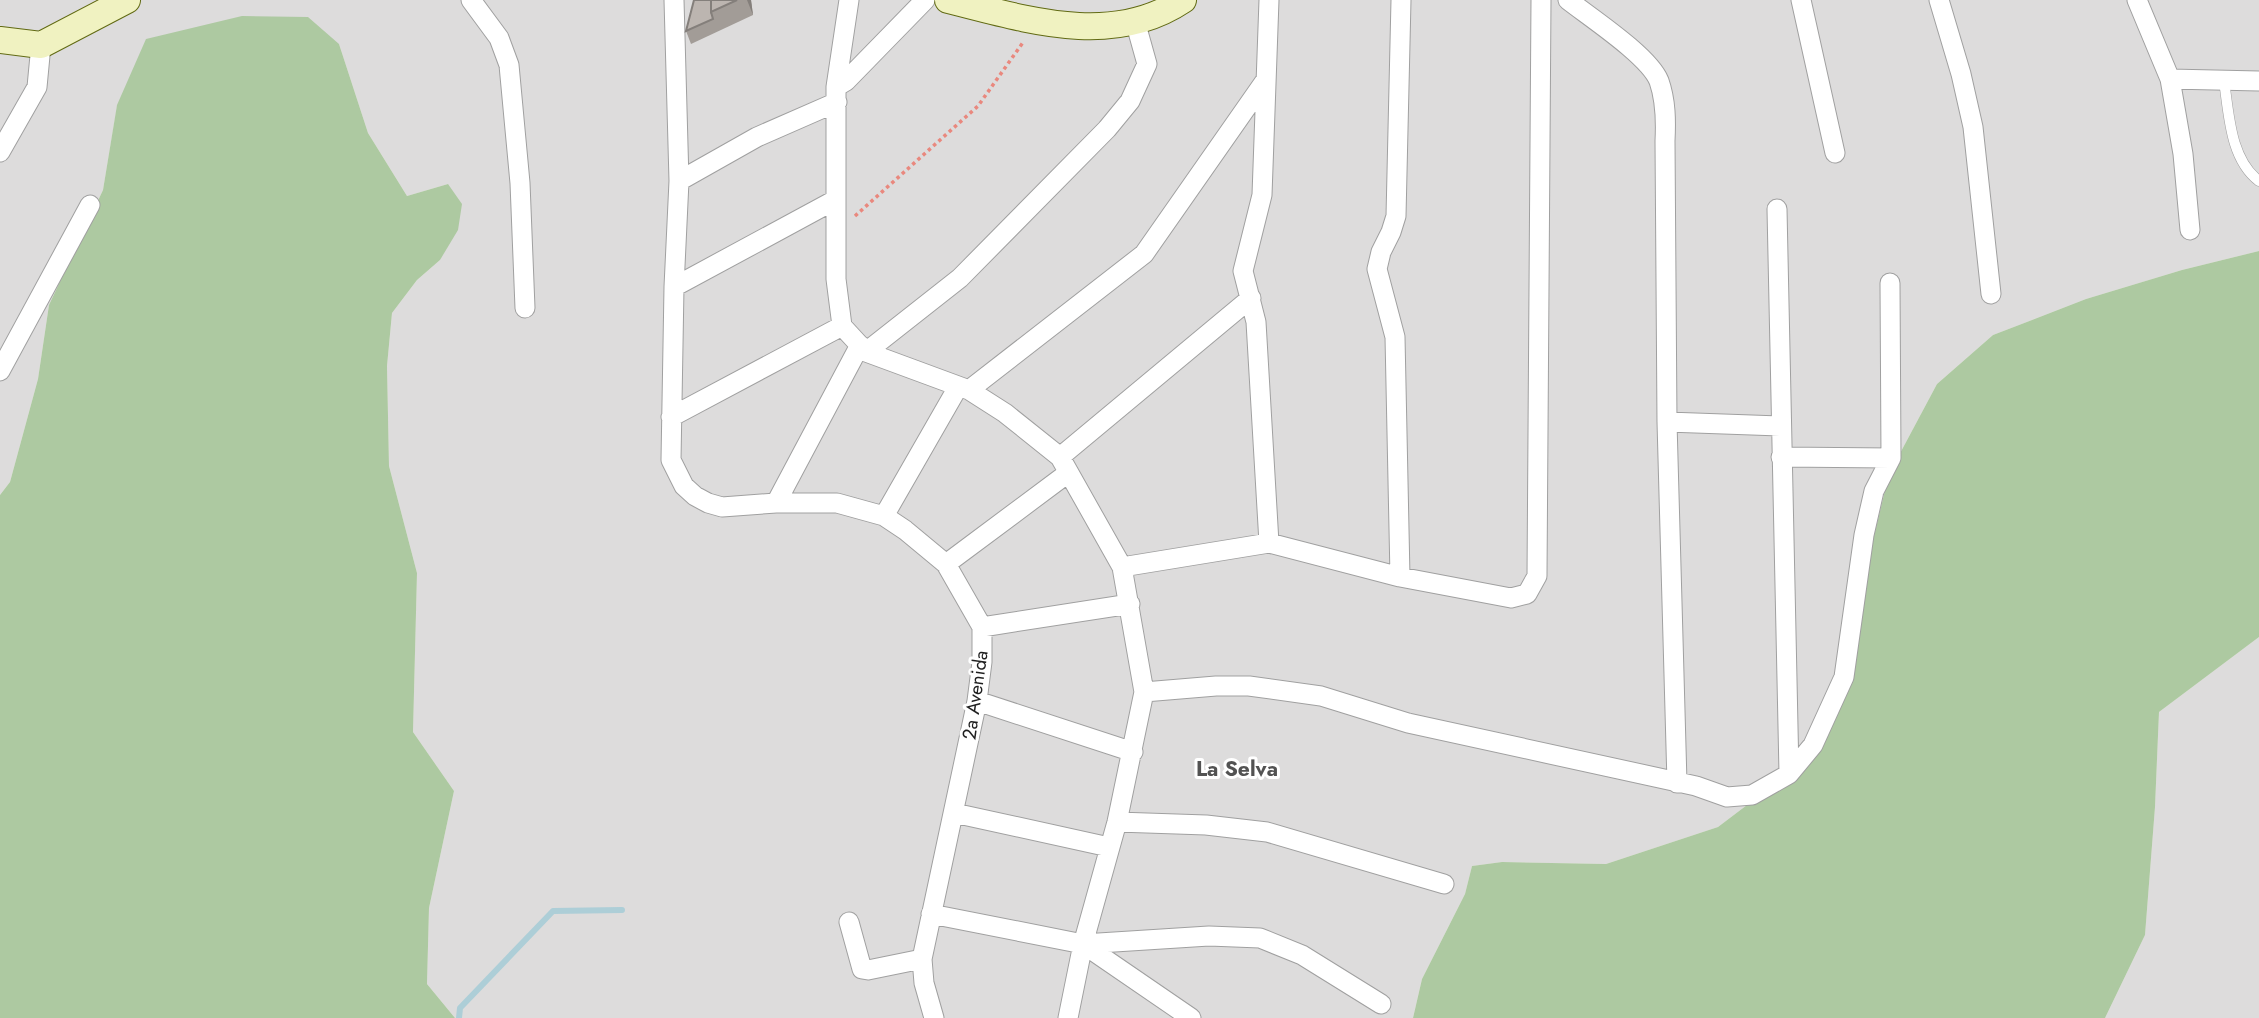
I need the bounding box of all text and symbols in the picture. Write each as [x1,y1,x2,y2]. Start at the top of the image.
street label: 2a Avenida [955,649,995,741]
district label: La Selva [1196,754,1278,784]

